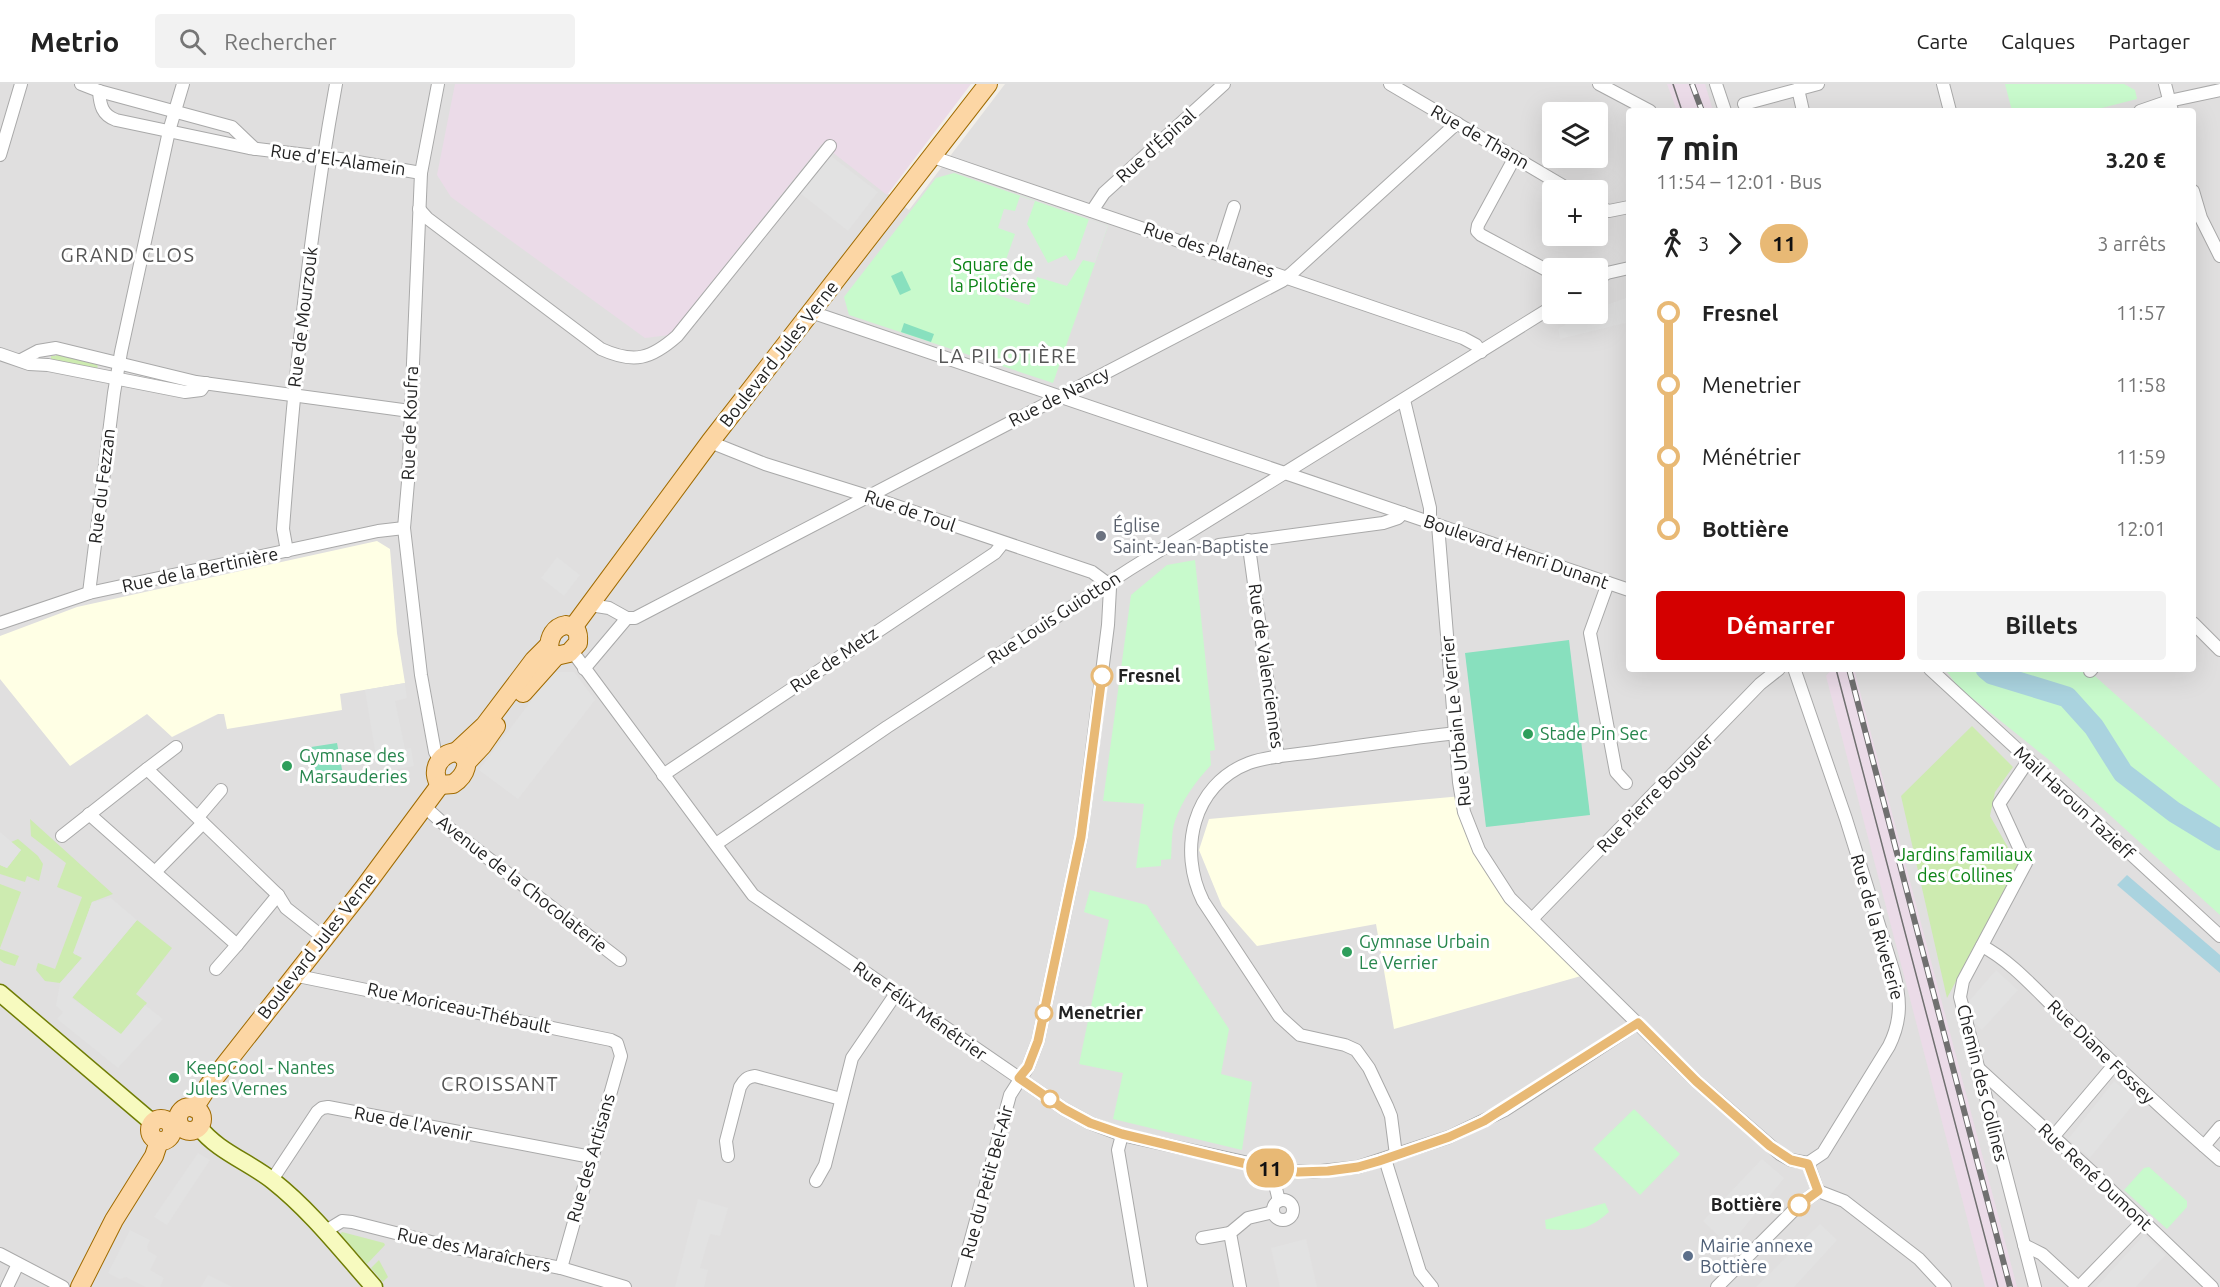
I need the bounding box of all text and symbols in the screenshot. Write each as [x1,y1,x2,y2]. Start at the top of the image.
search box [155,14,575,68]
icon: search [176,25,209,58]
text: Metrio [30,26,119,57]
text: Rechercher [224,29,337,54]
text: Carte [1917,29,1968,53]
text: Calques [2001,29,2075,53]
text: Partager [2108,29,2190,53]
street label: Rue de Thann [1428,100,1533,172]
map controls [1542,102,1608,324]
button: layers [1542,102,1608,168]
street label: Rue d'Épinal [1111,104,1199,186]
text: 7 min [1656,129,1739,166]
street label: Rue d'El-Alamein [269,140,407,178]
text: 3.20 € [2106,147,2166,172]
text: 11:54 – 12:01 · Bus [1656,170,1822,193]
button: + [1542,180,1608,246]
street label: Rue des Platanes [1141,217,1278,281]
icon: walk [1656,227,1689,260]
icon: forward [1718,227,1751,260]
text: 11 [1772,231,1796,255]
text: 3 [1698,232,1709,255]
text: 3 arrêts [2097,232,2166,255]
district label: GRAND CLOS [60,243,196,266]
street label: Rue de Mourzouk [283,245,321,388]
park label: Square de la Pilotière [950,254,1036,295]
button: − [1542,258,1608,324]
street label: Boulevard Jules Verne [715,276,841,430]
text: Fresnel [1702,300,1778,325]
text: 11:57 [2116,301,2166,324]
district label: LA PILOTIÈRE [938,344,1078,367]
street label: Rue de Nancy [1005,362,1112,430]
street label: Rue de Koufra [397,365,421,481]
text: Menetrier [1702,372,1801,397]
text: 11:58 [2116,373,2166,396]
street label: Rue du Fezzan [84,427,118,545]
text: Ménétrier [1702,444,1801,469]
text: 11:59 [2116,445,2166,468]
street label: Rue de Toul [862,485,959,535]
street label: Boulevard Henri Dunant [1421,510,1611,592]
place label: Église Saint-Jean-Baptiste [1113,514,1269,556]
text: Bottière [1702,516,1789,541]
text: 12:01 [2116,517,2166,540]
marker: Église Saint-Jean-Baptiste [1094,529,1108,543]
street label: Rue de la Bertinière [120,543,280,595]
street label: Rue Louis Guiotton [983,567,1123,667]
street label: Rue de Valenciennes [1246,582,1288,750]
button: Démarrer [1656,591,1905,660]
button: Billets [1917,591,2166,660]
street label: Rue de Metz [786,623,881,696]
street label: Rue Urbain Le Verrier [1436,634,1474,808]
marker: Fresnel [1091,665,1113,687]
place label: Fresnel [1118,665,1181,685]
place label: Stade Pin Sec [1540,723,1648,743]
marker: Stade Pin Sec [1521,727,1535,741]
street label: Rue Pierre Bouguer [1592,728,1716,856]
street label: Mail Haroun Tazieff [2011,741,2139,863]
place label: Gymnase des Marsauderies [299,745,408,786]
marker: Gymnase des Marsauderies [280,759,294,773]
street label: Avenue de la Chocolaterie [434,811,612,956]
park label: Jardins familiaux des Collines [1897,844,2033,885]
street label: Rue de la Riveterie [1848,852,1908,1002]
street label: Boulevard Jules Verne [253,868,379,1022]
place label: Gymnase Urbain Le Verrier [1359,931,1490,972]
marker: Gymnase Urbain Le Verrier [1340,945,1354,959]
street label: Rue Félix Ménétrier [850,957,991,1064]
street label: Rue Moriceau-Thébault [366,978,553,1036]
street label: Rue Diane Fossey [2044,995,2159,1107]
place label: Menetrier [1058,1002,1144,1022]
street label: Chemin des Collines [1954,1002,2012,1164]
marker: Menetrier [1035,1004,1053,1022]
place label: KeepCool - Nantes Jules Vernes [186,1057,335,1098]
marker: KeepCool - Nantes Jules Vernes [167,1071,181,1085]
district label: CROISSANT [441,1072,559,1095]
unlabelled marker [1041,1090,1059,1108]
street label: Rue des Artisans [562,1091,618,1224]
street label: Rue de l'Avenir [353,1102,474,1144]
street label: Rue du Petit Bel-Air [956,1103,1016,1260]
street label: Rue René Dumont [2035,1119,2156,1234]
line badge: 11 [1243,1148,1297,1188]
text: 11 [1258,1156,1282,1180]
place label: Bottière [1711,1194,1782,1214]
marker: Bottière [1788,1194,1810,1216]
street label: Rue des Maraîchers [396,1223,553,1275]
place label: Mairie annexe Bottière [1700,1235,1813,1276]
marker: Mairie annexe Bottière [1681,1249,1695,1263]

